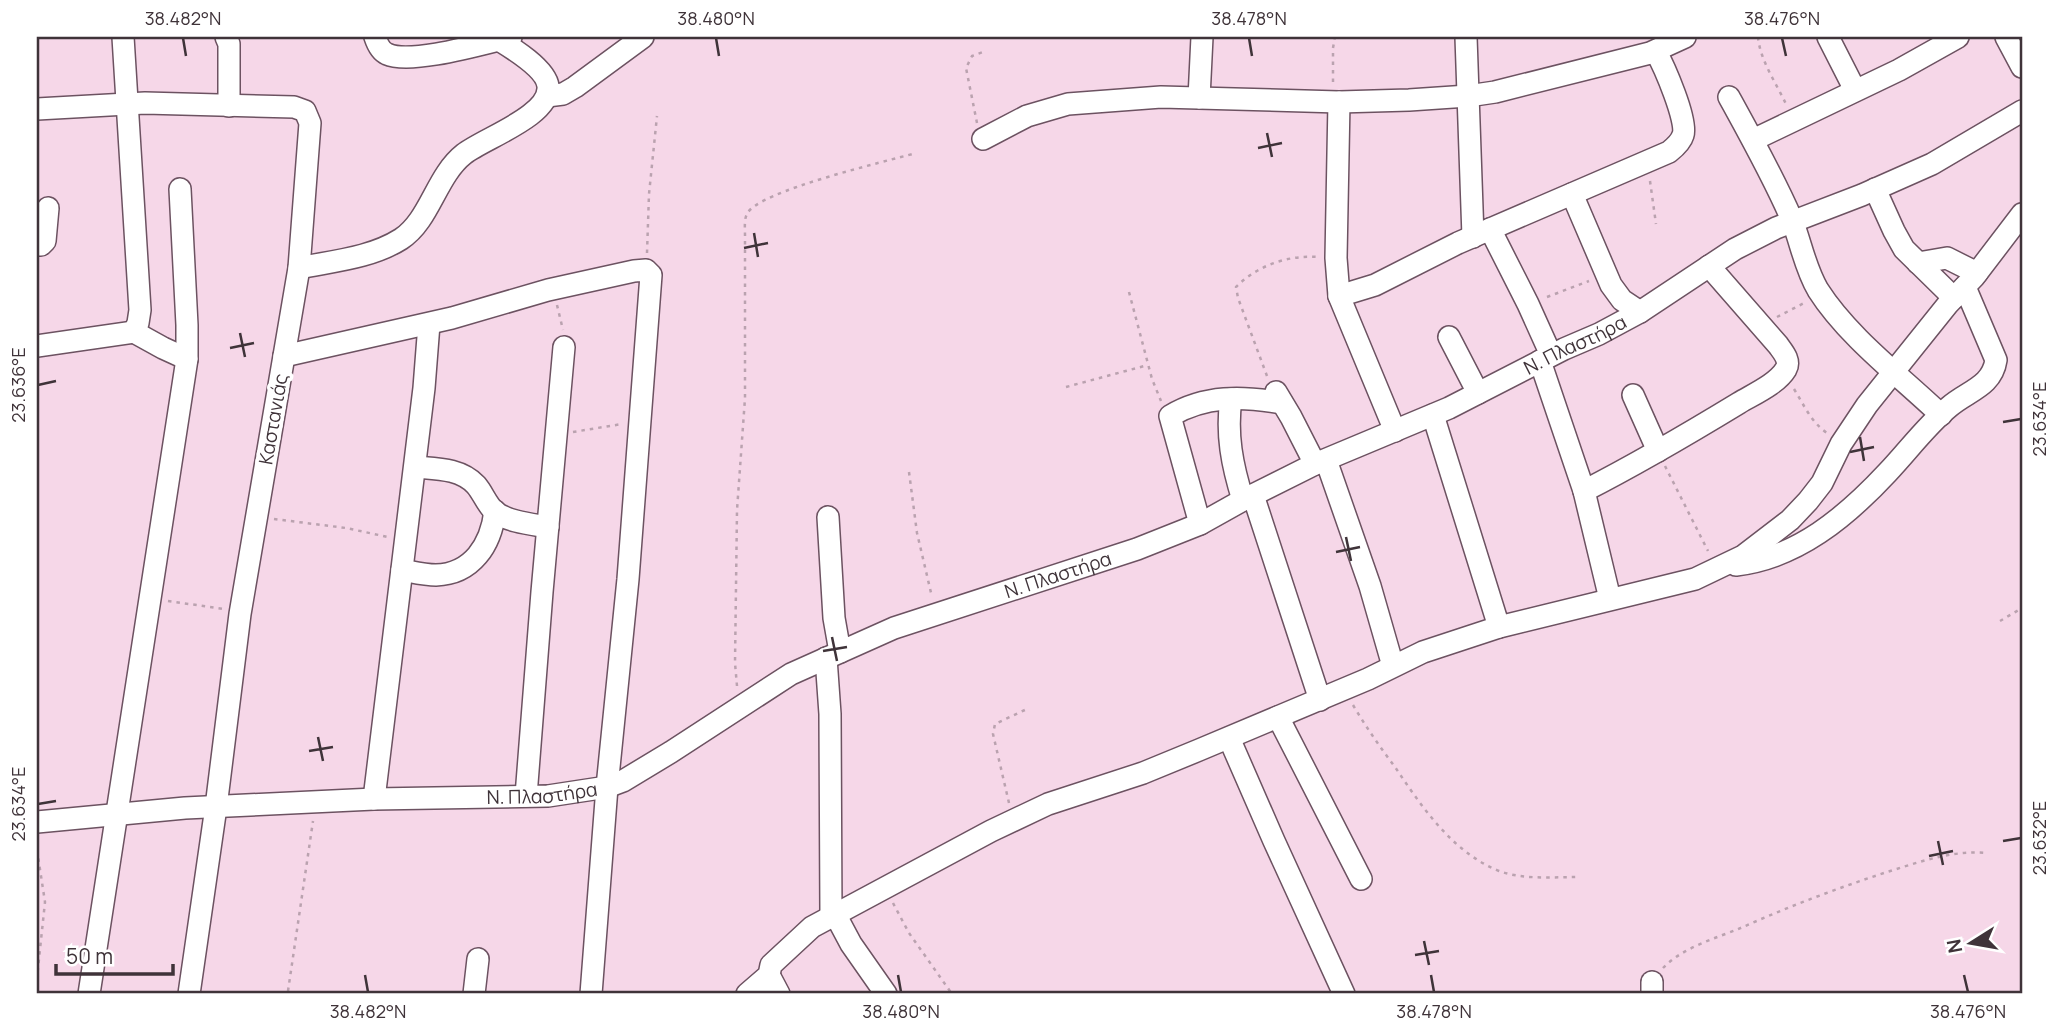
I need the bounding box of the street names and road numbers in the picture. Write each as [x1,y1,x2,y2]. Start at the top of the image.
street label: Ν. Πλαστήρα [1519,309,1631,381]
street label: Καστανιάς [252,371,294,467]
street label: Ν. Πλαστήρα [1001,545,1115,604]
street label: Ν. Πλαστήρα [486,776,599,810]

